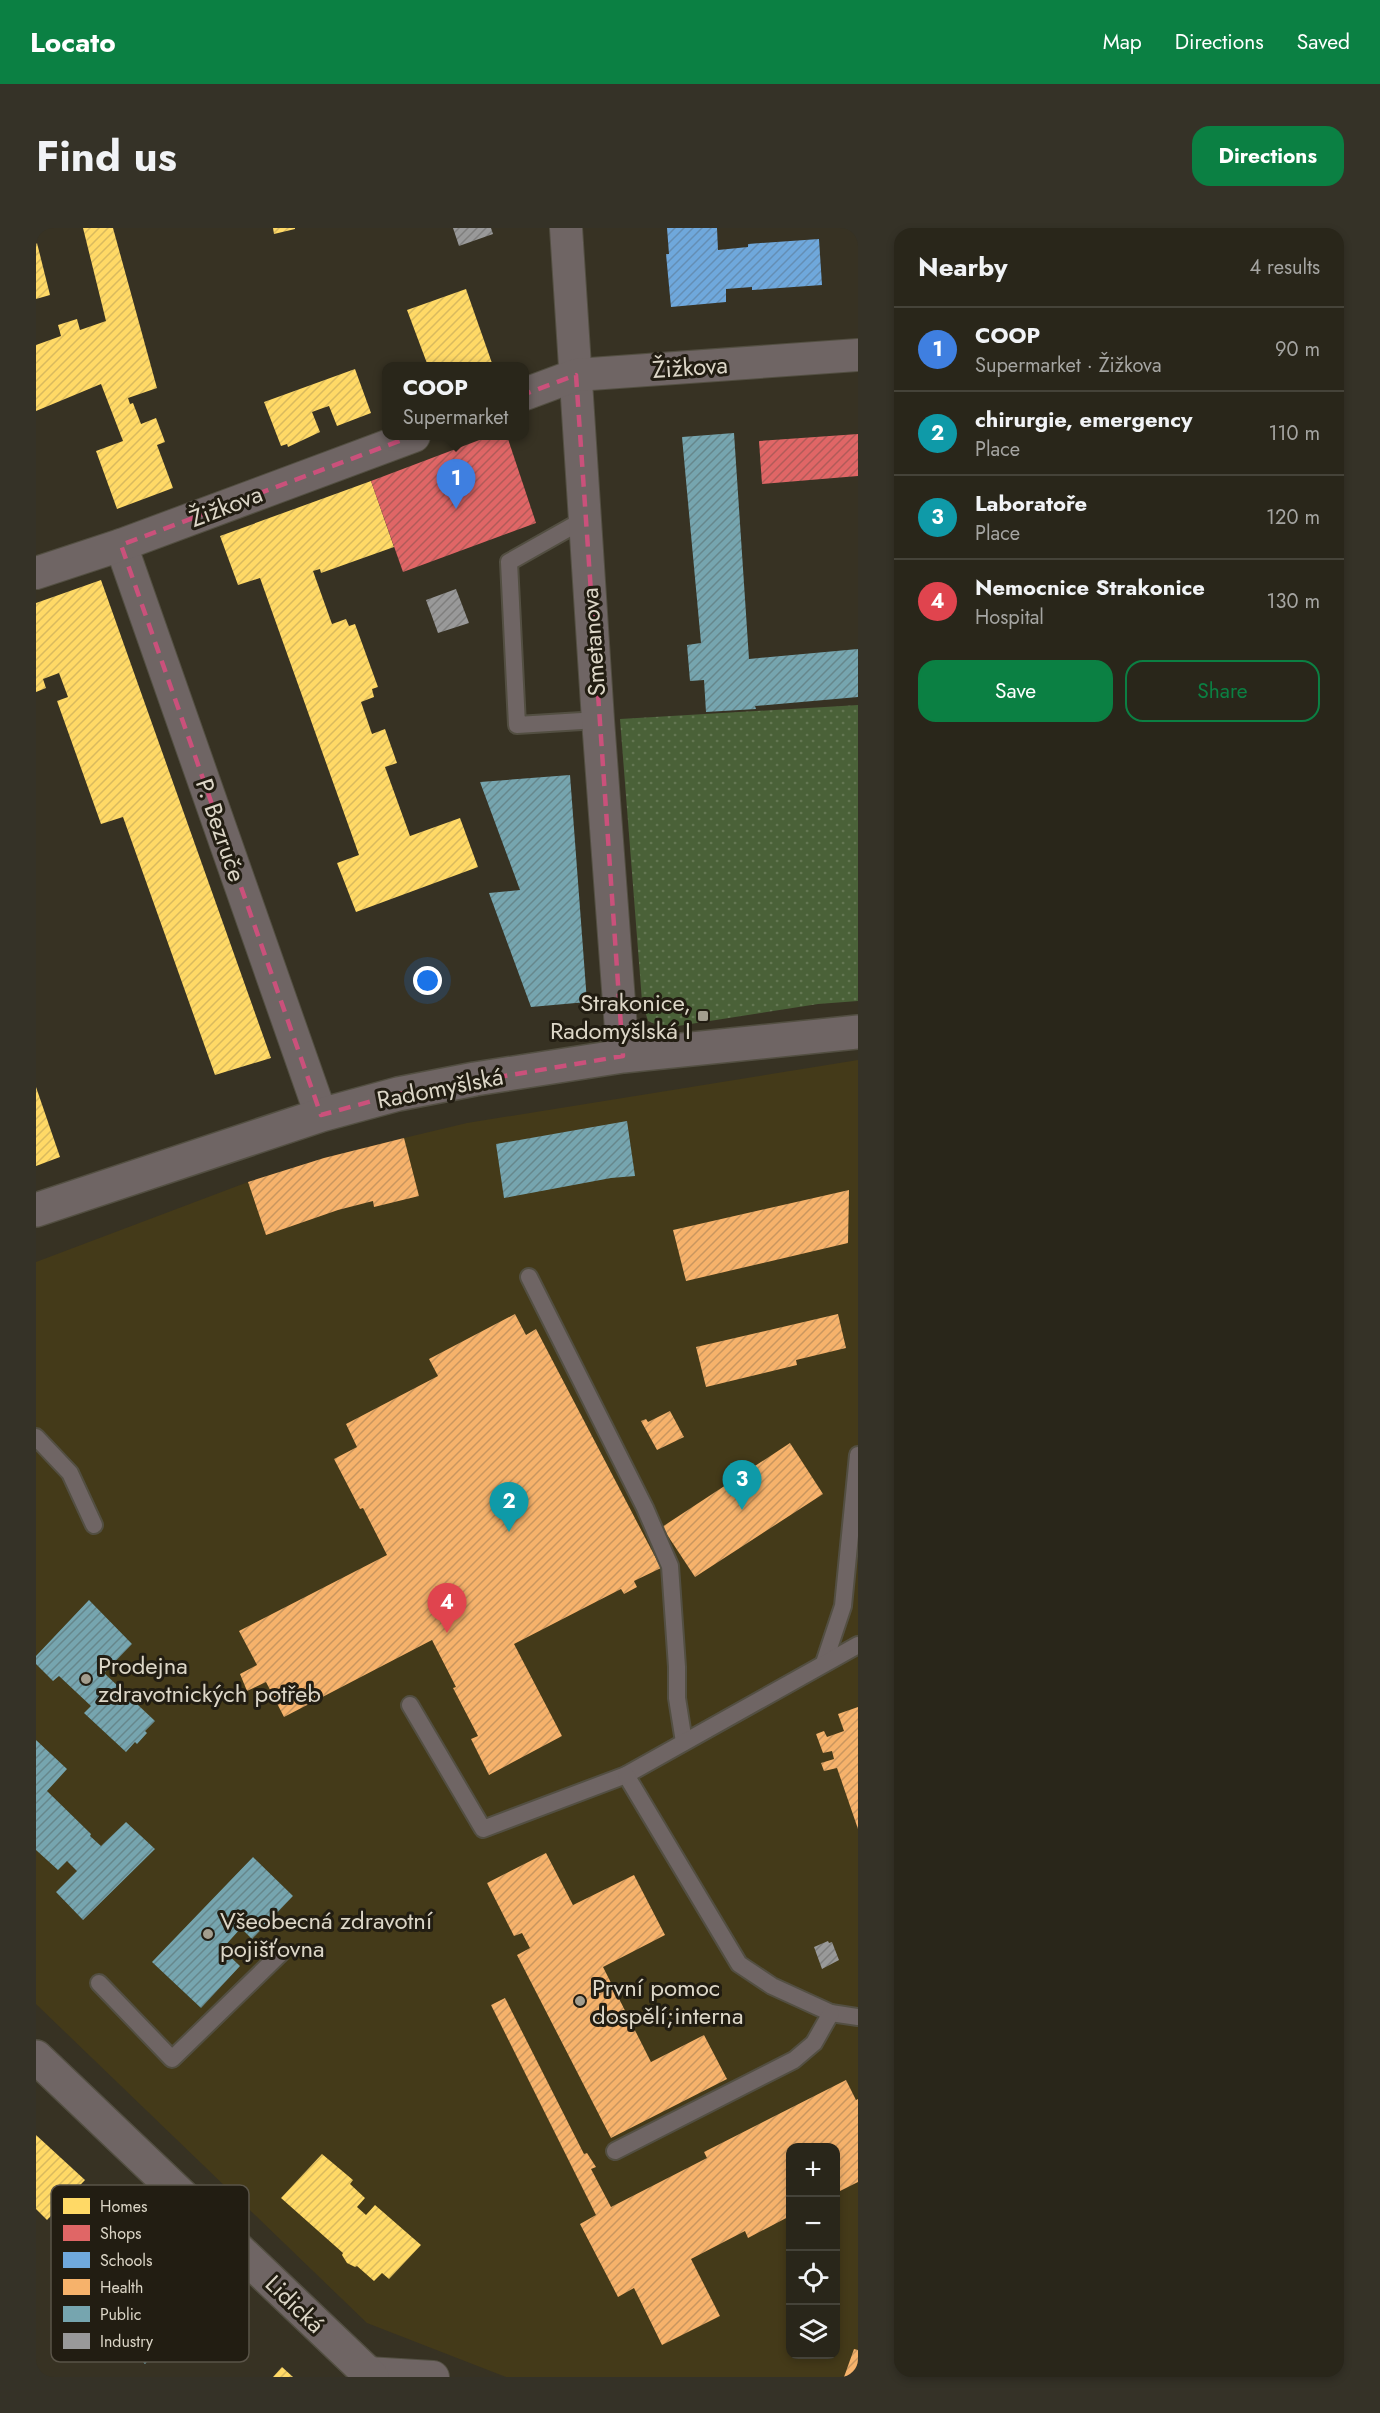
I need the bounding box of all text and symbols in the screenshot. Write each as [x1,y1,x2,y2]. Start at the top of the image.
text: Locato [30,22,116,63]
text: Map [1103,27,1142,57]
text: Directions [1175,27,1264,57]
text: Saved [1297,27,1350,57]
text: Find us [36,126,177,187]
button: Directions [1192,126,1344,186]
text: Nearby [918,248,1007,286]
text: 4 results [1249,253,1320,282]
text: COOP [975,319,1040,351]
text: 1 [932,335,943,364]
text: 90 m [1275,335,1320,364]
street label: Žižkova [651,347,729,387]
text: Supermarket · Žižkova [975,351,1162,380]
popup [382,362,529,440]
text: COOP [403,371,468,403]
text: Supermarket [403,403,508,432]
text: chirurgie, emergency [975,403,1193,435]
text: 2 [931,419,944,448]
text: 110 m [1268,419,1320,448]
text: Place [975,435,1020,464]
pin: 1 [436,460,476,509]
street label: Žižkova [185,476,267,536]
text: Laboratoře [975,487,1087,519]
text: 3 [931,503,944,532]
text: 120 m [1266,503,1320,532]
text: Place [975,519,1020,548]
text: Nemocnice Strakonice [975,571,1205,603]
street label: Smetanova [572,586,614,698]
text: 4 [931,587,944,616]
text: 130 m [1266,587,1320,616]
text: Hospital [975,603,1044,632]
button: Save [918,660,1113,722]
button: Share [1125,660,1320,722]
street label: P. Bezruče [187,774,255,886]
your location [413,966,442,995]
place label: Strakonice, Radomyšlská I [550,985,691,1048]
marker: Strakonice, Radomyšlská I [696,1009,710,1023]
street label: Radomyšlská [374,1059,506,1117]
pin: 3 [722,1460,762,1510]
pin: 2 [490,1482,528,1532]
pin: 4 [428,1584,466,1633]
place label: Prodejna zdravotnických potřeb [98,1648,321,1711]
marker: Prodejna zdravotnických potřeb [79,1672,93,1686]
place label: Všeobecná zdravotní pojišťovna [220,1903,433,1966]
marker: Všeobecná zdravotní pojišťovna [201,1927,215,1941]
place label: První pomoc dospělí;interna [592,1970,744,2033]
marker: První pomoc dospělí;interna [573,1994,587,2008]
map controls [786,2143,840,2359]
button: + [786,2143,840,2197]
legend [51,2185,249,2362]
text: Homes [100,2195,147,2218]
button: − [786,2197,840,2251]
text: Shops [100,2222,141,2245]
text: Schools [100,2249,152,2272]
button: locate [786,2251,840,2305]
street label: Lidická [257,2267,333,2341]
text: Health [100,2276,143,2299]
text: Public [100,2303,141,2326]
button: layers [786,2305,840,2359]
text: Industry [100,2330,154,2353]

